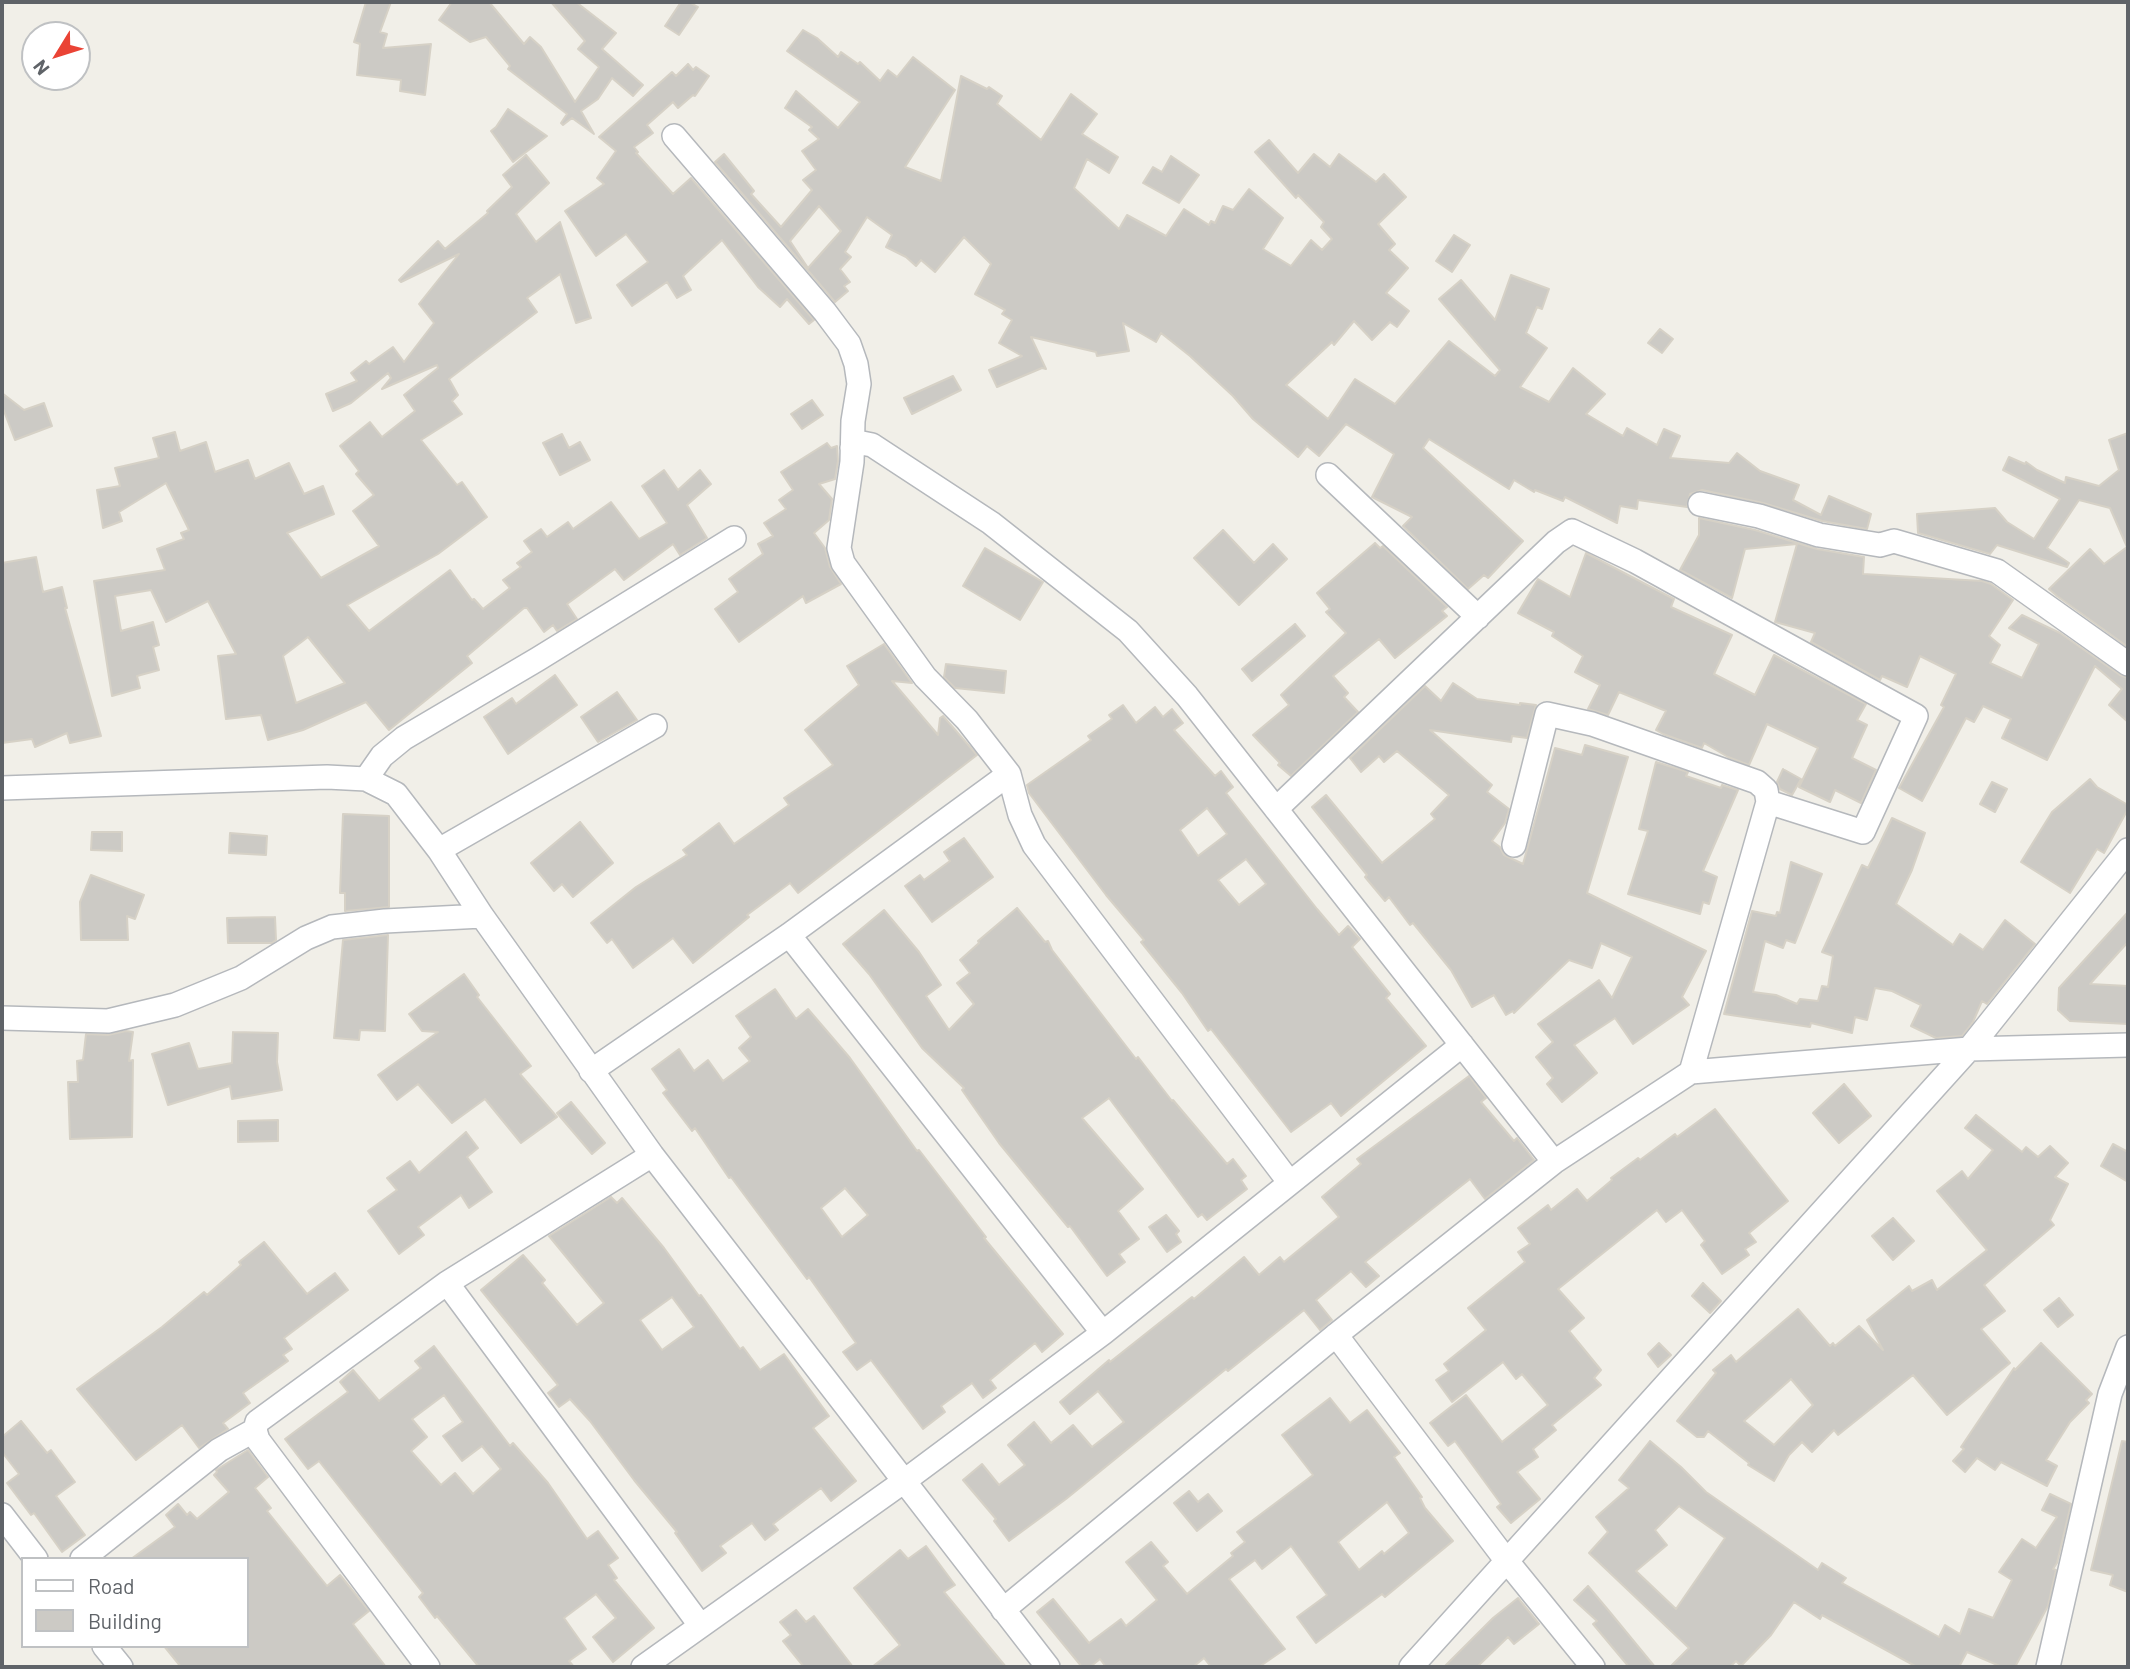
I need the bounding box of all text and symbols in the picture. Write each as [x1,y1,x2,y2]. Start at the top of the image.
north arrow [21,21,91,91]
text: N [28,56,54,80]
legend [21,1557,248,1648]
text: Road [88,1573,134,1598]
text: Building [88,1608,162,1633]

